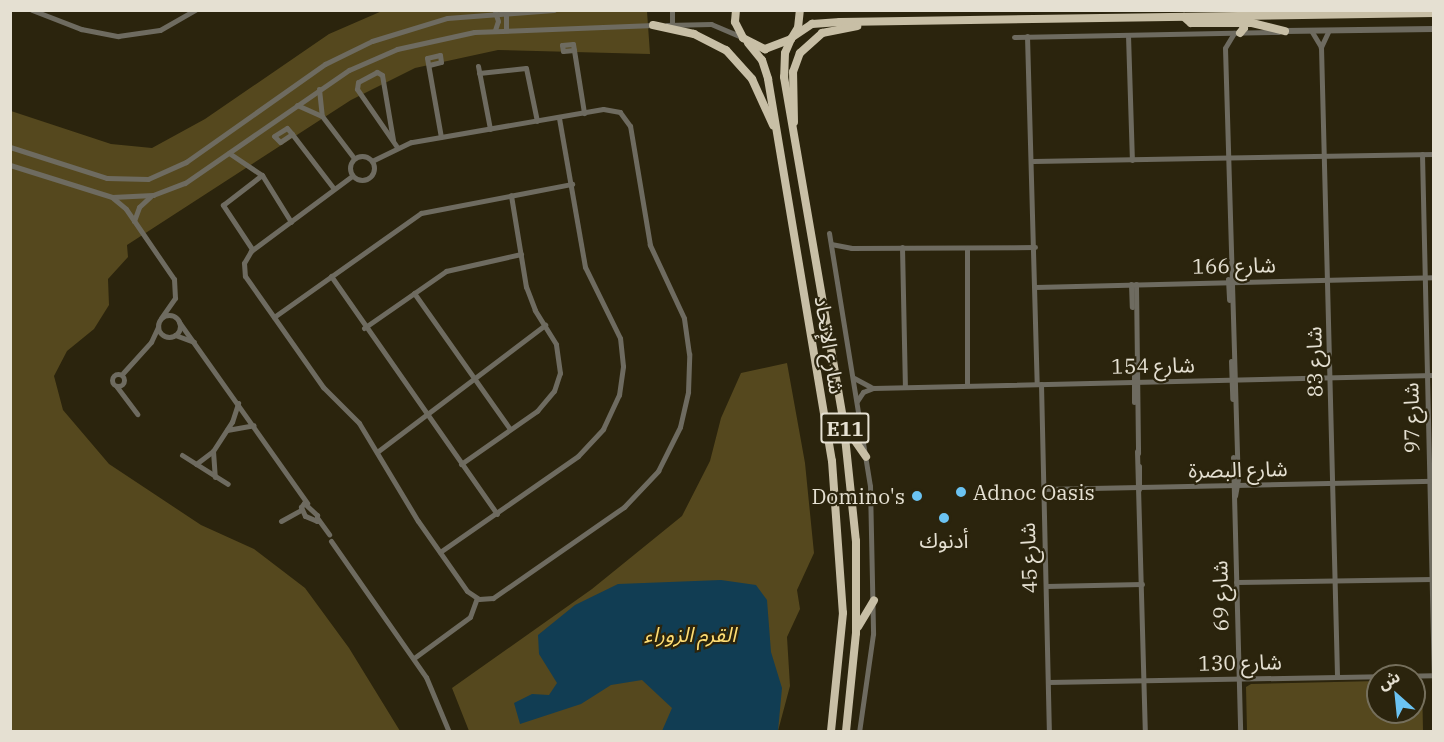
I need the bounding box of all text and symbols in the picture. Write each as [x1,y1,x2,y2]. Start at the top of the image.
street label: شارع 166 [1192,252,1276,278]
street label: شارع الإتحاد [810,294,850,396]
street label: شارع 83 [1301,326,1327,398]
street label: شارع 154 [1111,352,1195,378]
street label: شارع 97 [1398,382,1424,454]
road number: E11 [820,411,870,445]
street label: شارع البصرة [1188,456,1288,482]
place label: Adnoc Oasis [973,479,1095,505]
place label: Domino's [812,483,905,509]
marker: Adnoc Oasis [954,485,968,499]
marker: Domino's [910,489,924,503]
marker: أدنوك [937,511,951,525]
street label: شارع 45 [1014,522,1042,594]
place label: أدنوك [919,527,969,553]
street label: شارع 69 [1207,560,1233,632]
park label: القرم الزوراء [644,621,736,647]
street label: شارع 130 [1198,649,1282,675]
north arrow [1366,664,1426,724]
text: ش [1374,666,1403,694]

